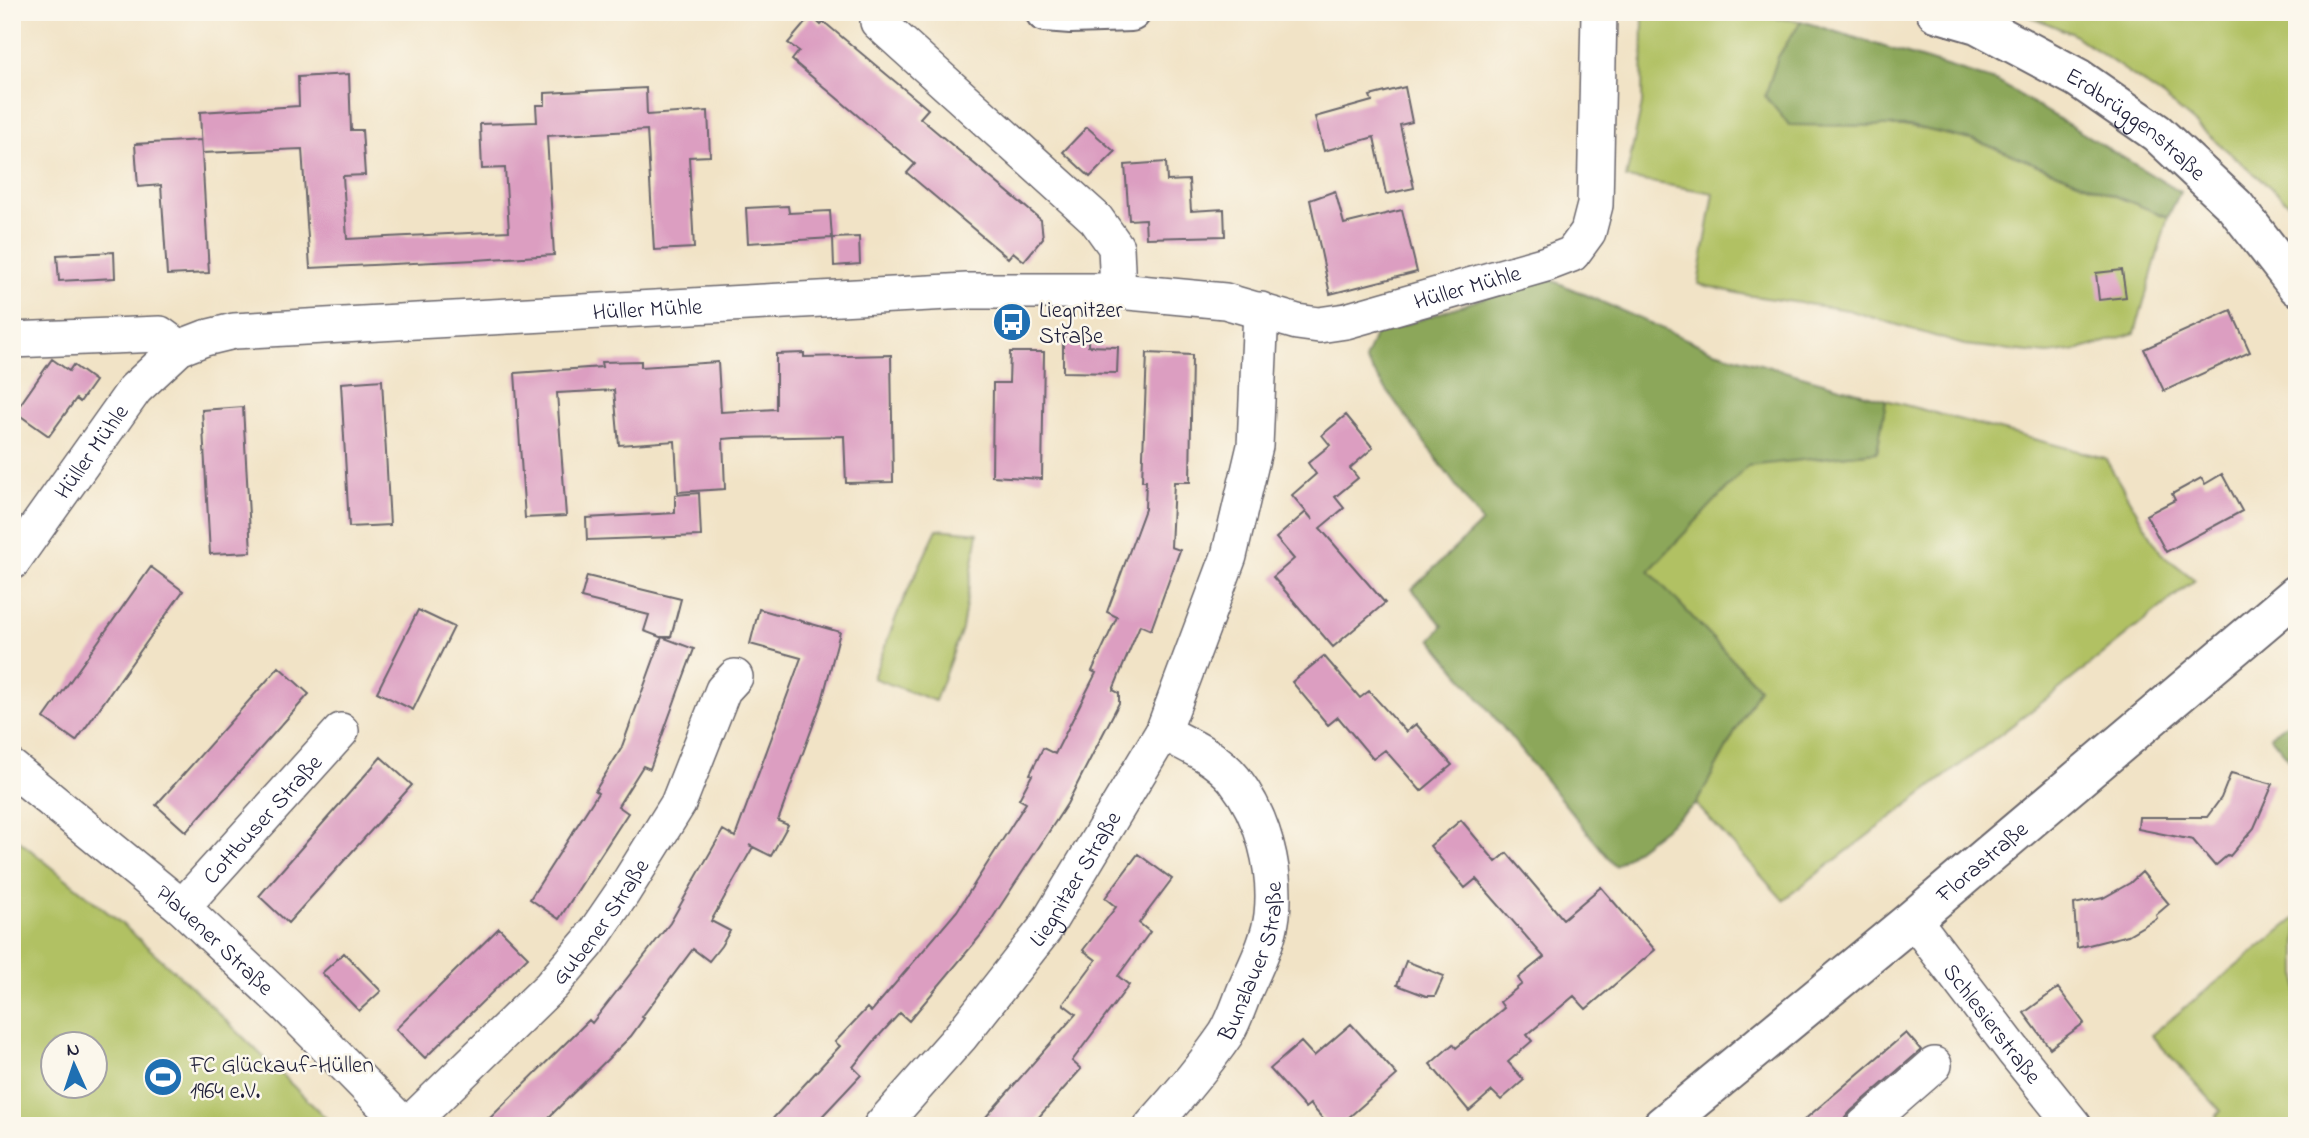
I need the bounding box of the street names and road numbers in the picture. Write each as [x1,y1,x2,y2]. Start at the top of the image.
street label: Erdbrüggenstraße [2059,60,2213,190]
street label: Hüller Mühle [1410,258,1526,320]
street label: Hüller Mühle [592,291,704,330]
street label: Hüller Mühle [48,398,138,507]
street label: Cottbuser Straße [196,748,332,893]
street label: Liegnitzer Straße [1023,805,1131,955]
street label: Florastraße [1929,814,2037,912]
street label: Gubener Straße [545,853,659,993]
street label: Plauener Straße [148,878,281,1005]
street label: Bunzlauer Straße [1211,880,1292,1049]
street label: Schlesierstraße [1933,957,2049,1093]

